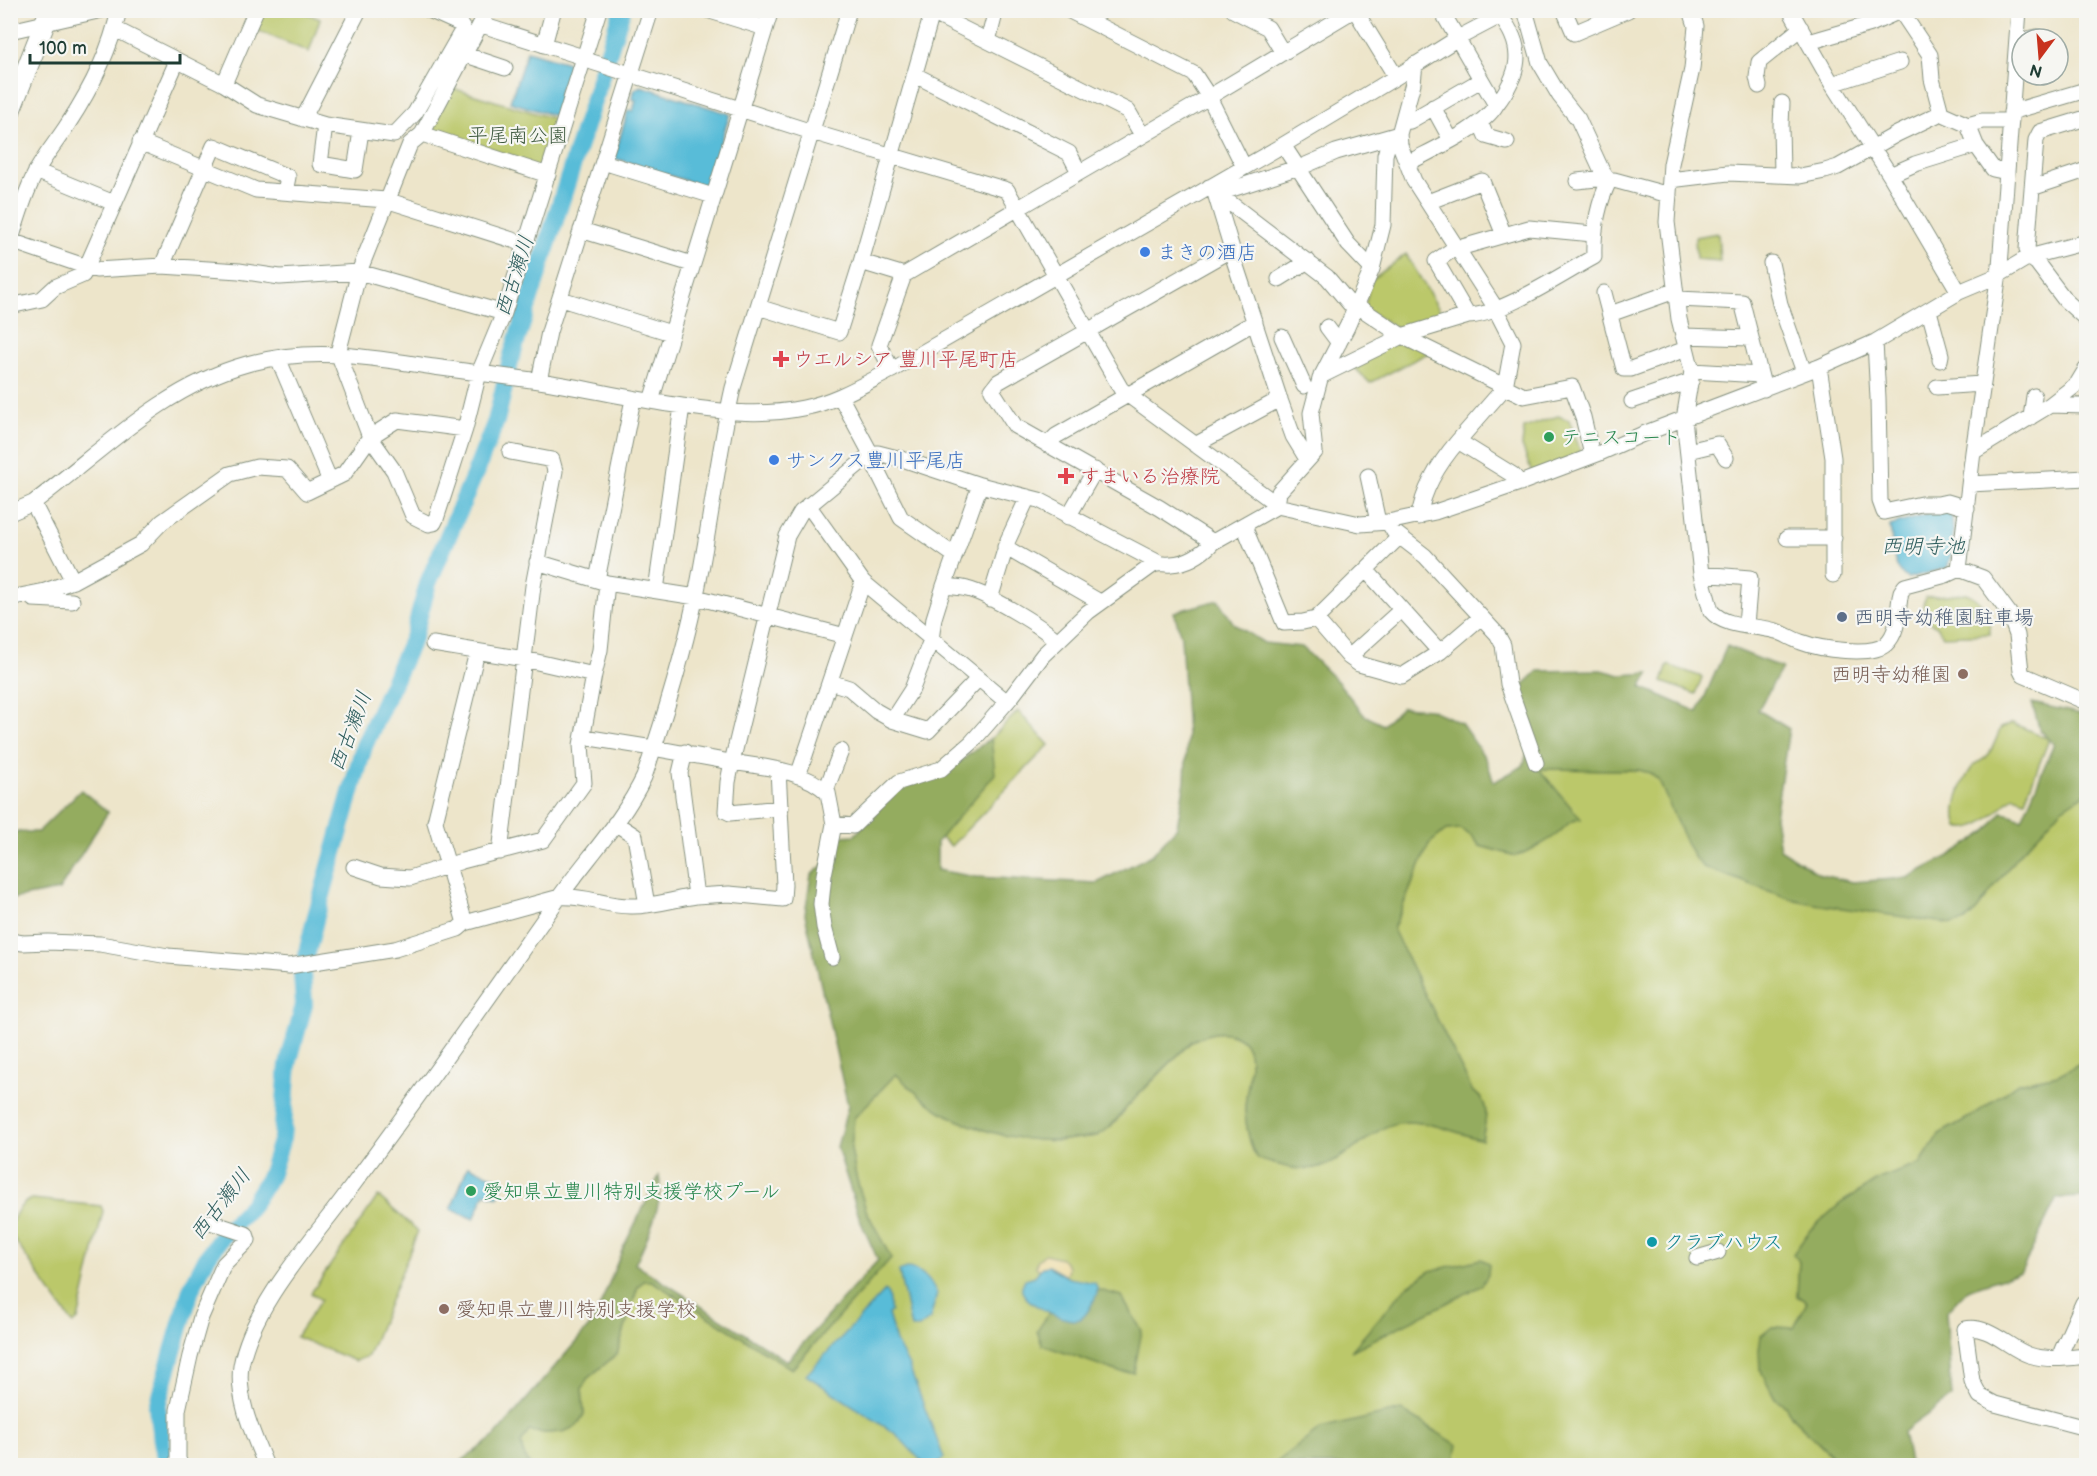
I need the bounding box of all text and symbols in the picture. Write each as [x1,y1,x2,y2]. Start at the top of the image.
scale bar [30,27,180,65]
north arrow [2010,27,2070,87]
text: 100 m [39,38,87,59]
text: N [2028,59,2045,81]
park label: 平尾南公園 [468,124,568,148]
water label: 西古瀬川 [490,232,539,320]
place label: まきの酒店 [1157,241,1257,265]
marker: まきの酒店 [1138,245,1152,259]
place label: ウエルシア 豊川平尾町店 [793,348,1018,372]
marker: ウエルシア 豊川平尾町店 [774,352,788,366]
place label: テニスコート [1561,426,1681,450]
marker: テニスコート [1542,430,1556,444]
place label: サンクス豊川平尾店 [786,449,966,473]
marker: サンクス豊川平尾店 [767,453,781,467]
place label: すまいる治療院 [1080,465,1220,489]
marker: すまいる治療院 [1057,467,1075,485]
water label: 西明寺池 [1881,534,1966,559]
place label: 西明寺幼稚園駐車場 [1854,606,2034,630]
marker: 西明寺幼稚園駐車場 [1835,610,1849,624]
place label: 西明寺幼稚園 [1831,663,1951,687]
marker: 西明寺幼稚園 [1956,667,1970,681]
water label: 西古瀬川 [324,687,377,775]
water label: 西古瀬川 [185,1164,256,1245]
place label: 愛知県立豊川特別支援学校プール [483,1180,781,1204]
marker: 愛知県立豊川特別支援学校プール [464,1184,478,1198]
place label: クラブハウス [1664,1231,1783,1255]
marker: クラブハウス [1645,1235,1659,1249]
place label: 愛知県立豊川特別支援学校 [456,1298,696,1322]
marker: 愛知県立豊川特別支援学校 [437,1302,451,1316]

